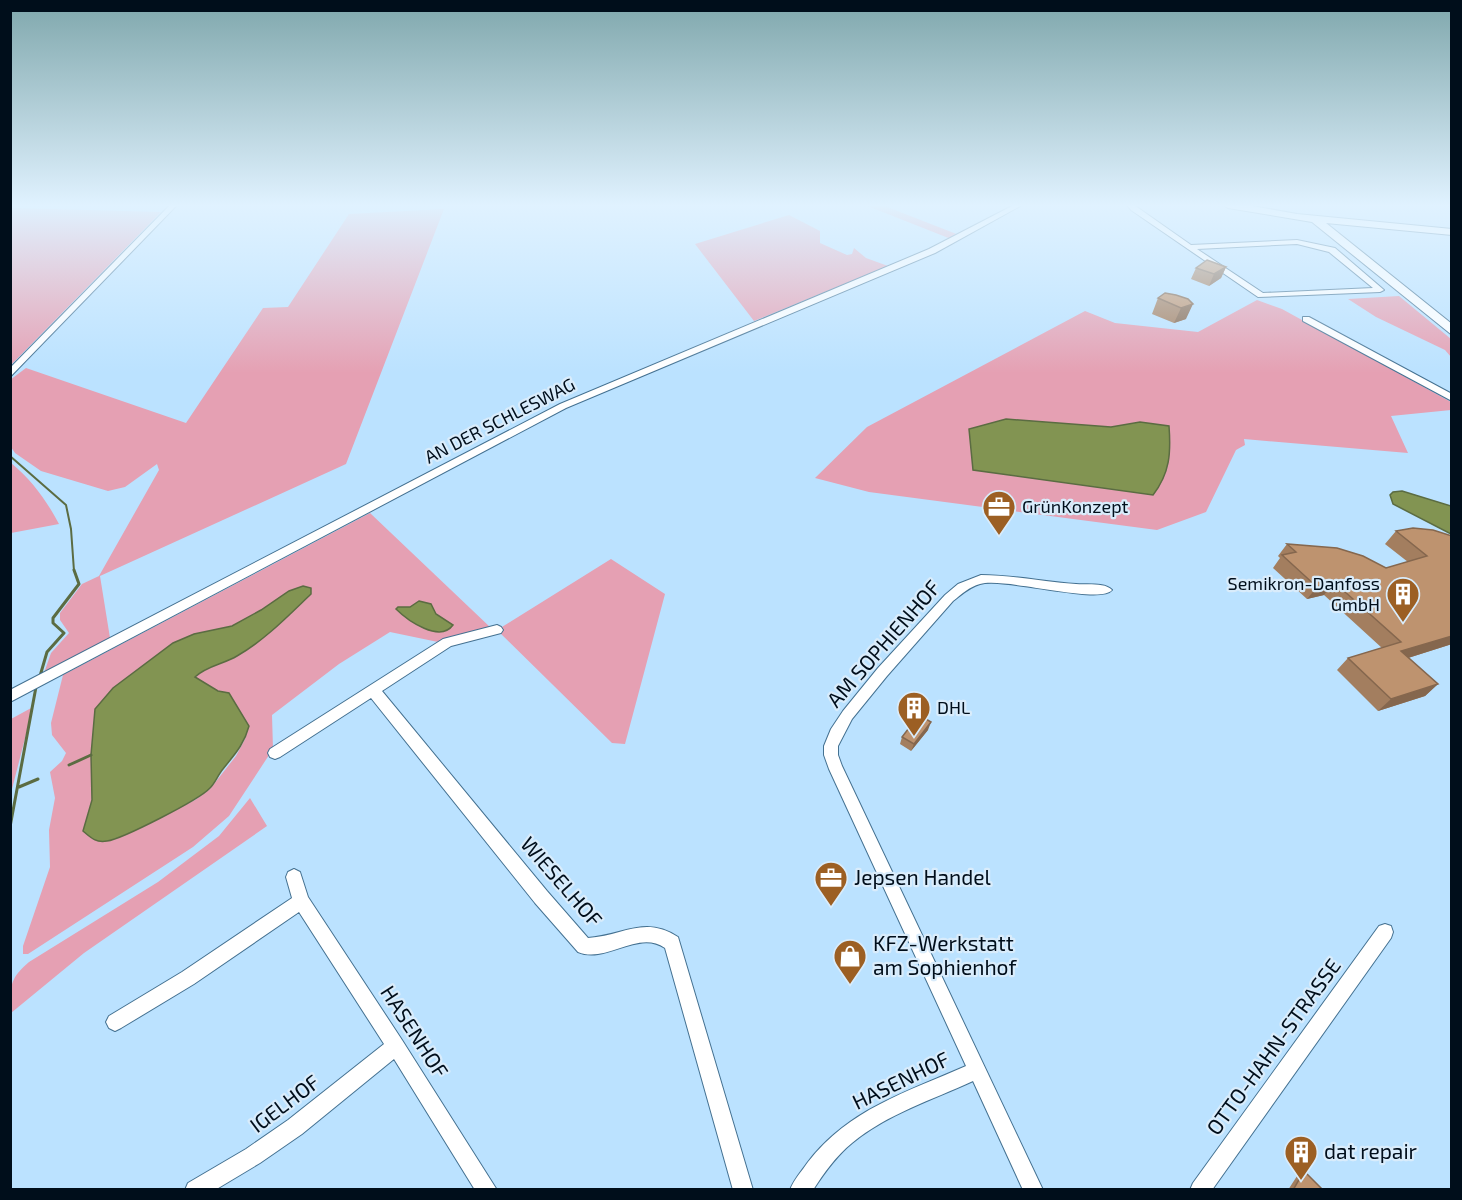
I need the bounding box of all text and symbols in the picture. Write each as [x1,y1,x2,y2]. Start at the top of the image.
street label: AN DER SCHLESWAG [421,373,578,468]
office icon: GrünKonzept [981,489,1017,536]
place label: GrünKonzept [1022,495,1129,517]
place label: Semikron-Danfoss GmbH [1228,572,1380,615]
street label: AM SOPHIENHOF [821,574,945,712]
building icon: Semikron-Danfoss GmbH [1385,576,1421,623]
building icon: DHL [896,690,932,737]
place label: DHL [937,696,970,718]
street label: WIESELHOF [516,831,608,931]
office icon: Jepsen Handel [813,860,849,907]
place label: Jepsen Handel [854,864,991,889]
place label: KFZ-Werkstatt am Sophienhof [873,930,1017,979]
shop icon: KFZ-Werkstatt am Sophienhof [832,938,868,985]
street label: OTTO-HAHN-STRASSE [1200,953,1345,1139]
street label: HASENHOF [376,980,454,1082]
street label: HASENHOF [848,1045,953,1114]
street label: IGELHOF [244,1069,324,1137]
building icon: dat repair [1283,1134,1319,1181]
place label: dat repair [1324,1138,1418,1163]

